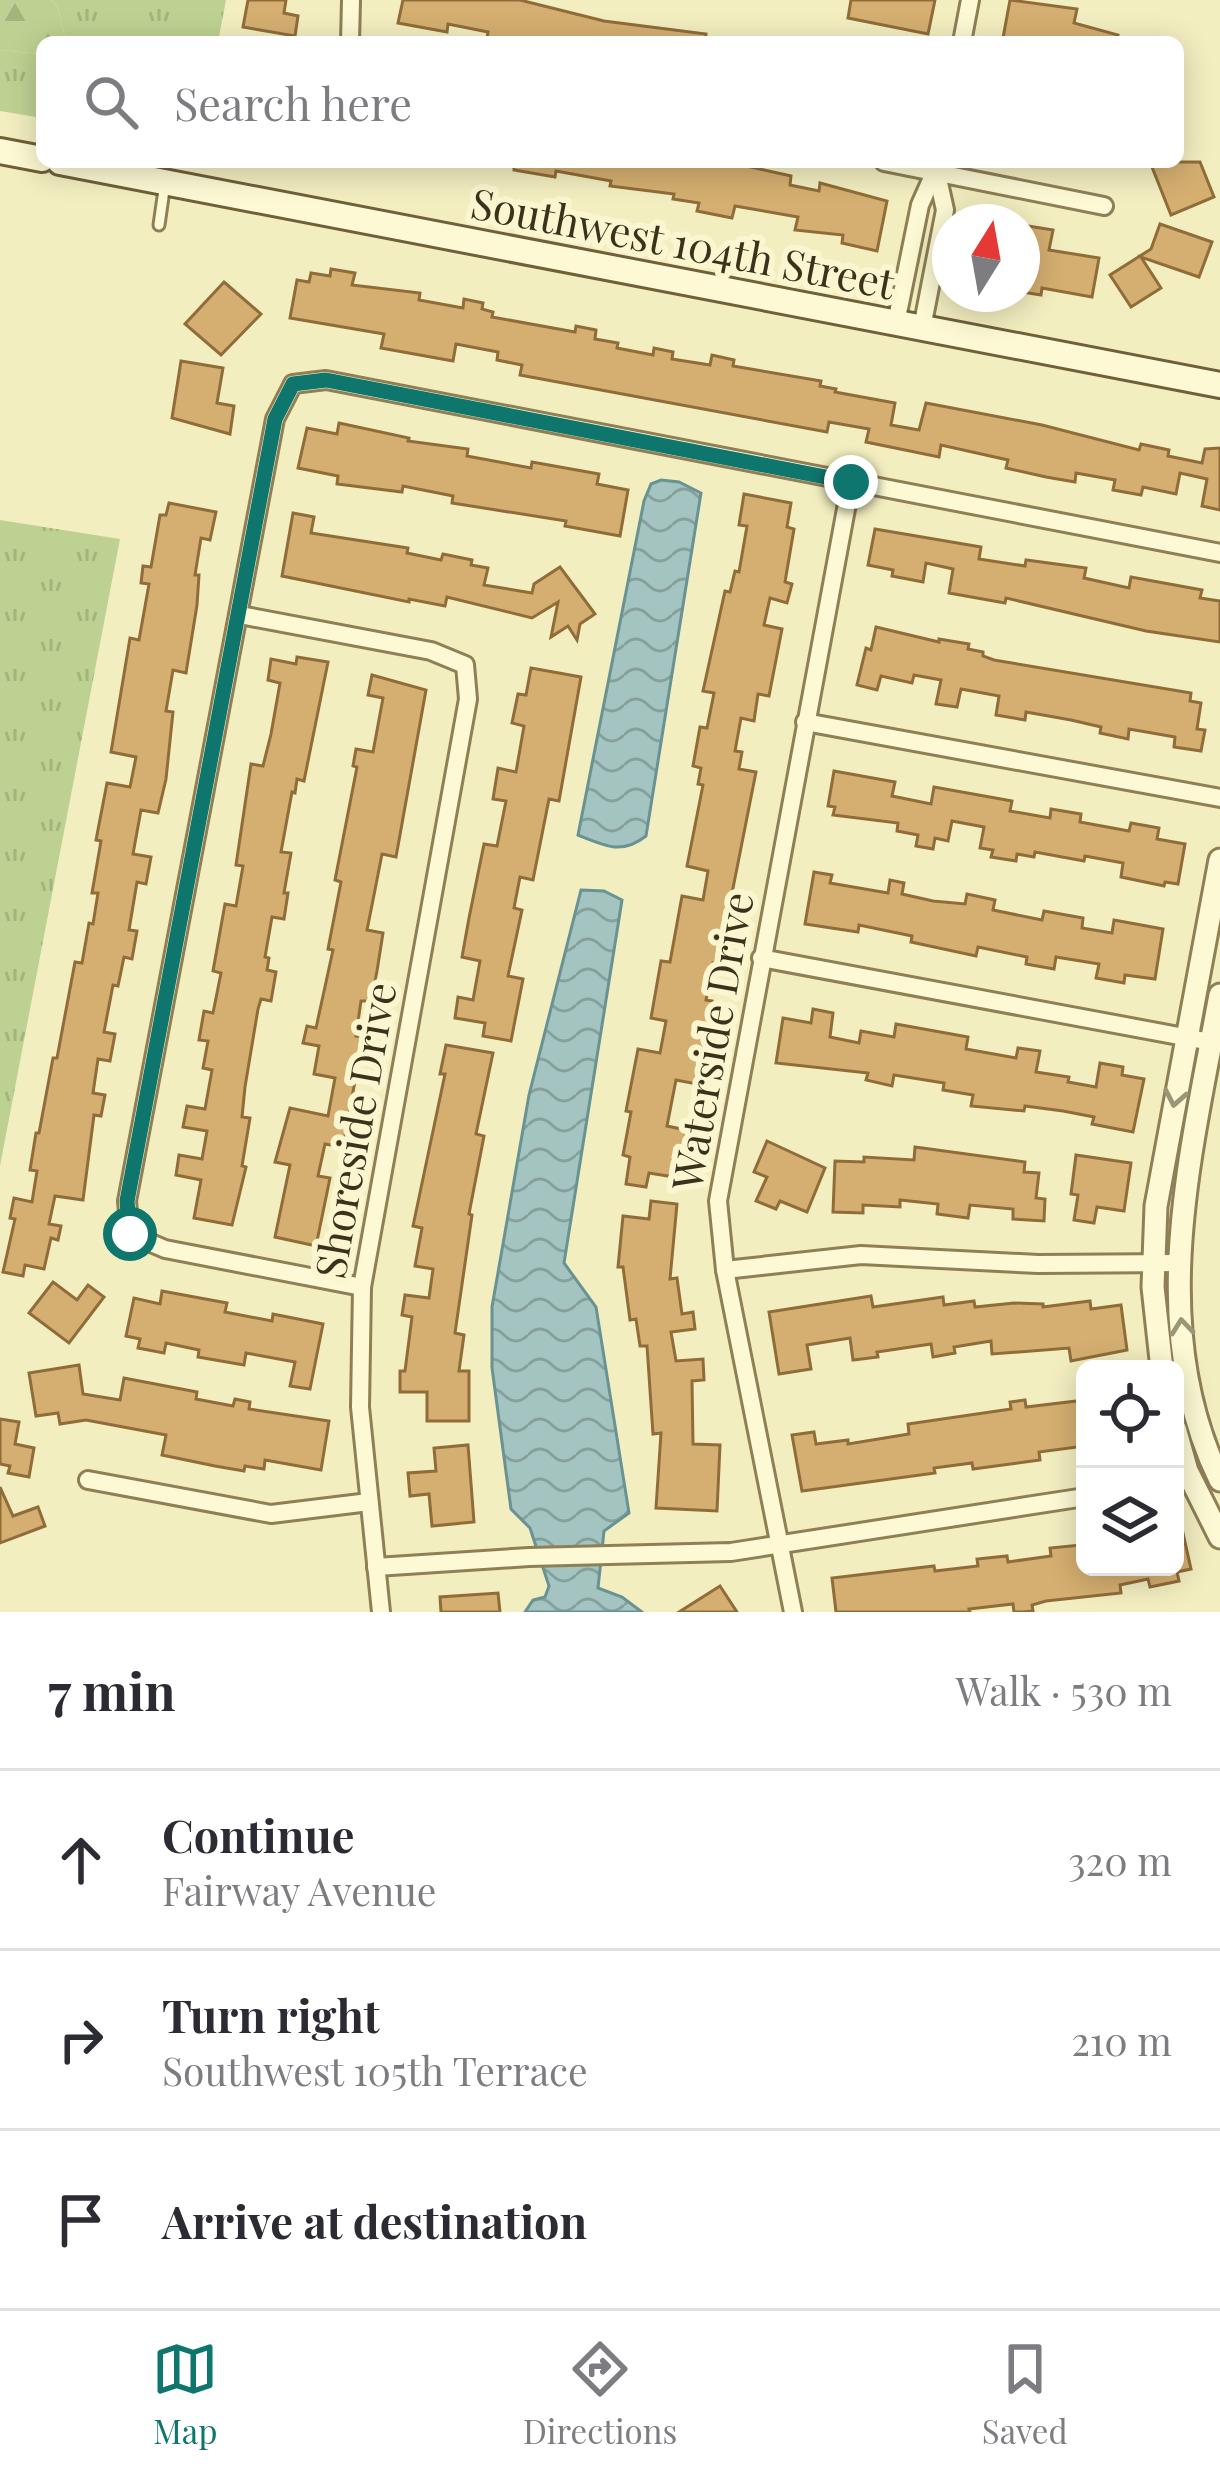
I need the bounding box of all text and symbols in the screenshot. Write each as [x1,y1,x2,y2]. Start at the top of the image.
search box [36,36,1184,168]
icon: search [78,69,144,135]
text: Search here [174,72,412,132]
street label: Southwest 104th Street [467,173,901,311]
north arrow [932,204,1040,312]
route end [824,455,878,509]
street label: Waterside Drive [657,888,765,1195]
street label: Shoreside Drive [300,978,408,1282]
one-way arrow [1163,1088,1188,1108]
route start [103,1207,157,1261]
one-way arrow [1170,1317,1195,1336]
map controls [1076,1360,1184,1576]
button: locate [1076,1360,1184,1468]
button: layers [1076,1468,1184,1576]
text: 7 min [48,1656,176,1724]
text: Walk · 530 m [956,1664,1172,1716]
text: Continue [162,1804,354,1864]
icon: ahead [48,1827,114,1893]
text: 320 m [1068,1834,1172,1886]
text: Fairway Avenue [162,1864,437,1916]
text: Turn right [162,1984,380,2044]
icon: right [48,2007,114,2073]
text: 210 m [1071,2014,1172,2066]
text: Southwest 105th Terrace [162,2044,588,2096]
icon: arrive [48,2187,114,2253]
text: Arrive at destination [162,2190,587,2250]
tab: Map [152,2336,218,2452]
tab: Directions [523,2336,677,2452]
tab: Saved [982,2336,1068,2452]

